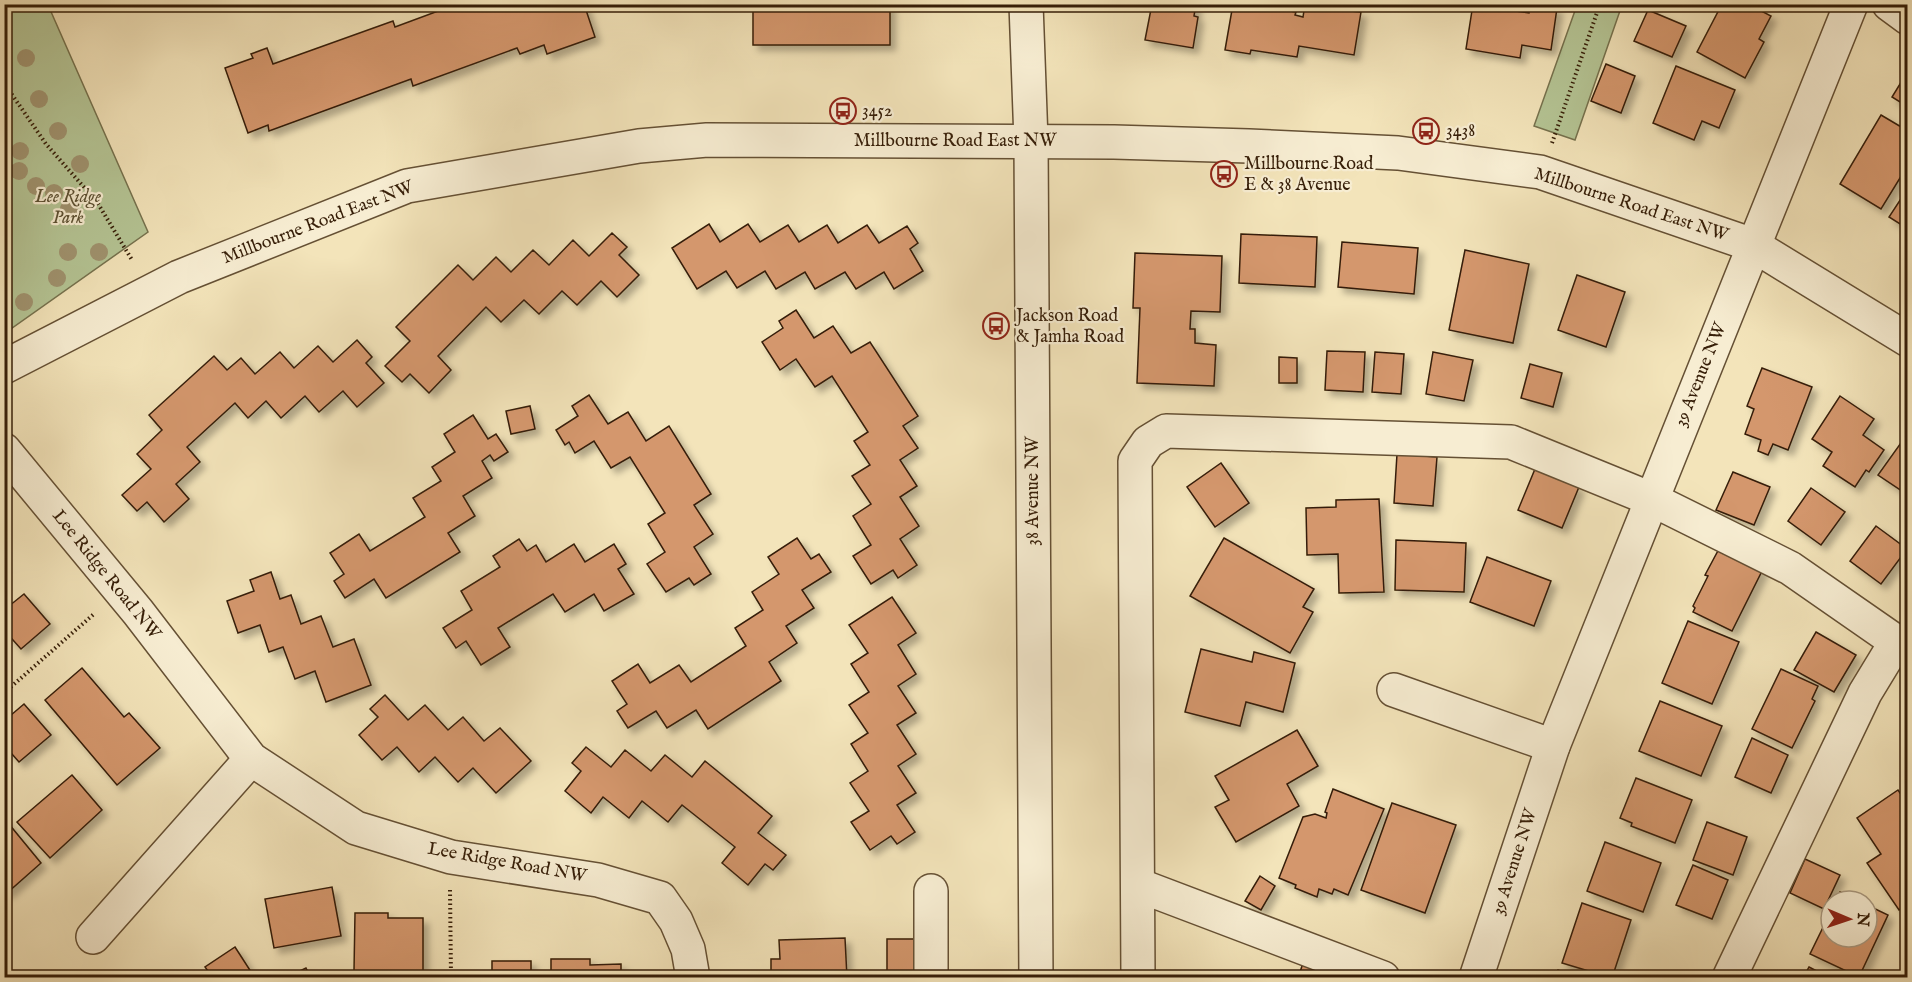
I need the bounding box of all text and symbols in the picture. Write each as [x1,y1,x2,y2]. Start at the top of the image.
bus stop icon: 3452 [828,96,858,126]
place label: 3452 [862,100,892,123]
bus stop icon: 3438 [1411,116,1441,146]
place label: 3438 [1446,120,1475,143]
street label: Millbourne Road East NW [854,130,1057,153]
place label: Millbourne Road E & 38 Avenue [1244,153,1374,197]
bus stop icon: Millbourne Road E & 38 Avenue [1209,159,1239,189]
street label: Millbourne Road East NW [1531,163,1732,248]
street label: Millbourne Road East NW [219,176,417,270]
park label: Lee Ridge Park [34,186,101,230]
place label: Jackson Road & Jamha Road [1014,305,1124,349]
bus stop icon: Jackson Road & Jamha Road [981,311,1011,341]
street label: 39 Avenue NW [1670,319,1733,430]
street label: 38 Avenue NW [1022,435,1045,546]
street label: Lee Ridge Road NW [47,505,166,645]
street label: 39 Avenue NW [1487,805,1543,918]
street label: Lee Ridge Road NW [426,838,589,888]
north arrow [1819,889,1879,949]
text: N [1852,911,1872,927]

